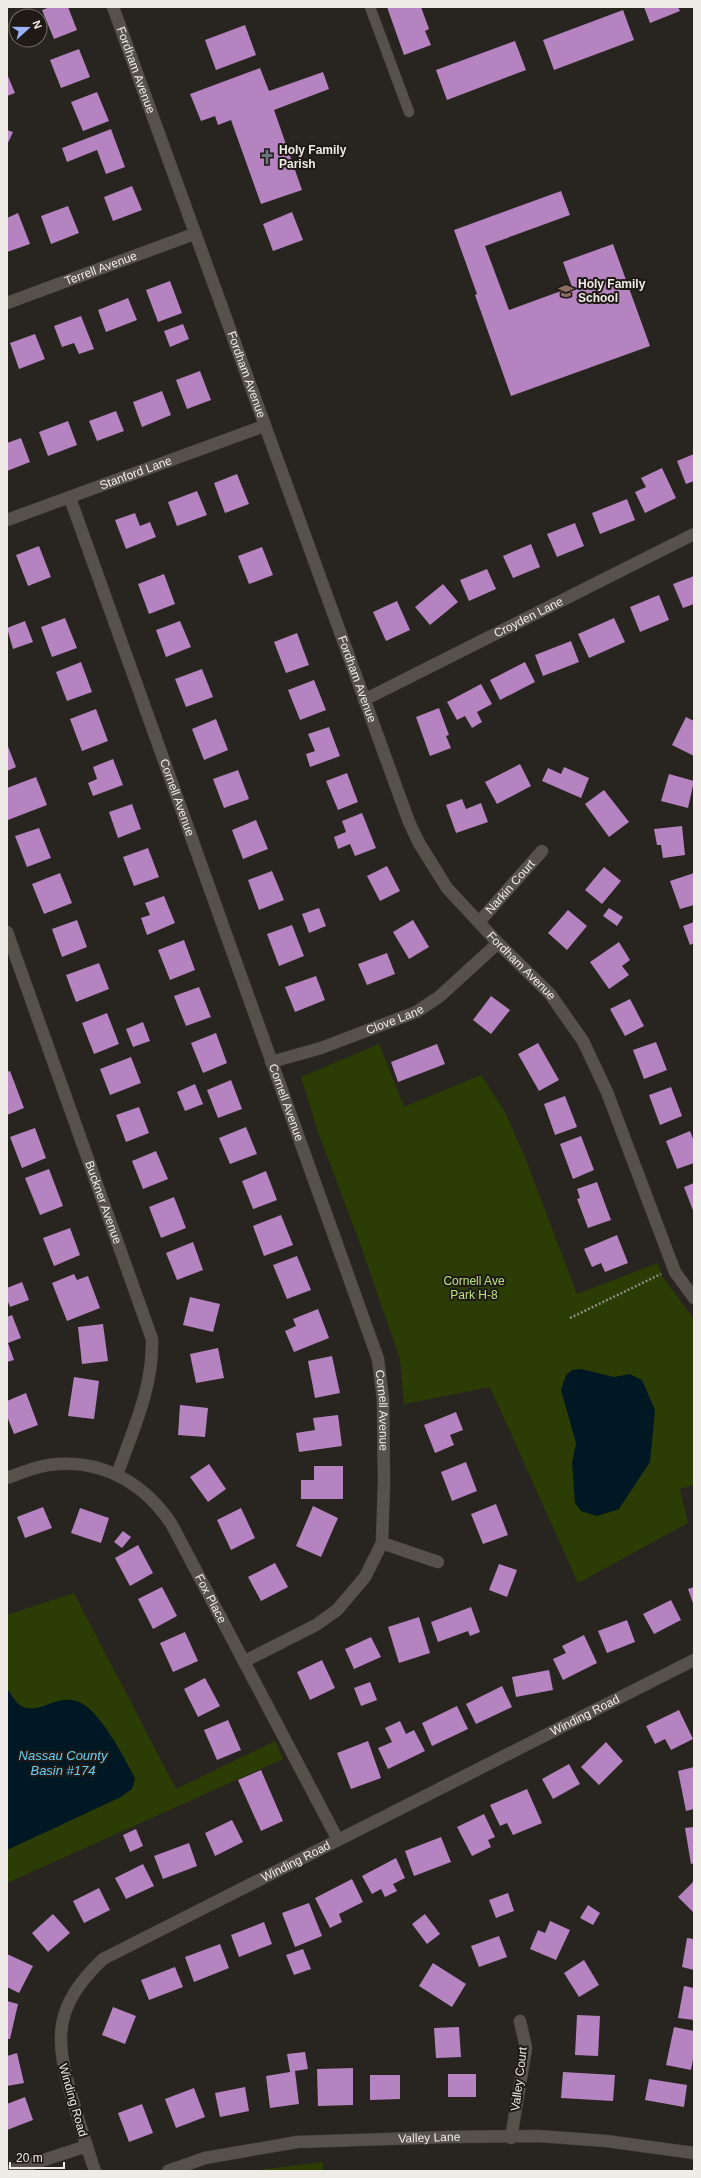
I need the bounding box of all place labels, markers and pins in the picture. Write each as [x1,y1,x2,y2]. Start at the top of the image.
place label: Holy Family Parish [279,143,347,171]
church icon: Holy Family Parish [258,148,276,166]
place label: Holy Family School [578,277,646,305]
school or university icon: Holy Family School [557,282,575,300]

